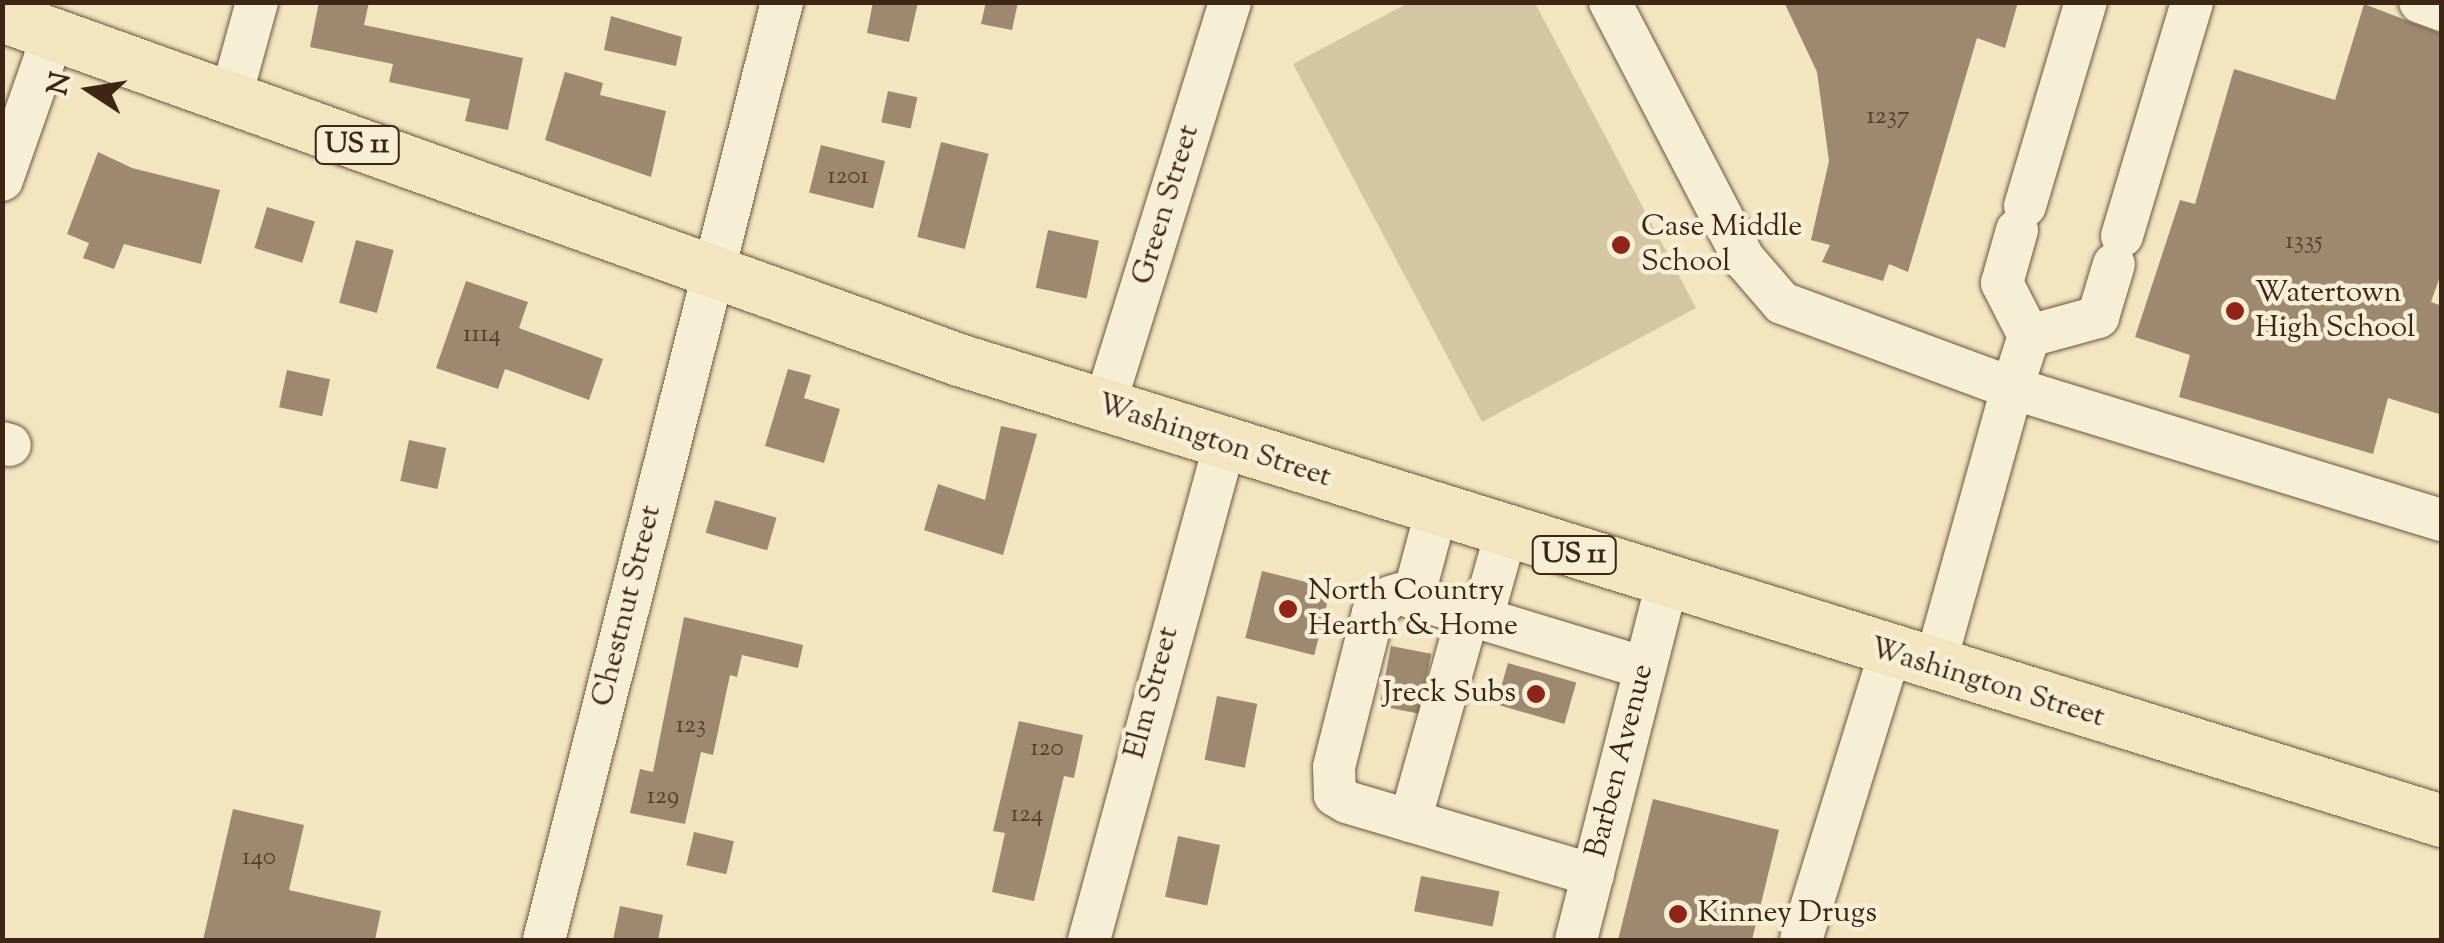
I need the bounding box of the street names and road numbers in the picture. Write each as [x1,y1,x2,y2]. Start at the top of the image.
street label: Green Street [1126,121,1208,289]
road number: US 11 [314,122,400,168]
street label: Washington Street [1093,387,1335,497]
street label: Chestnut Street [586,502,670,710]
road number: US 11 [1532,532,1616,578]
street label: Elm Street [1118,623,1188,763]
street label: Washington Street [1865,631,2109,737]
street label: Barben Avenue [1580,661,1662,861]

